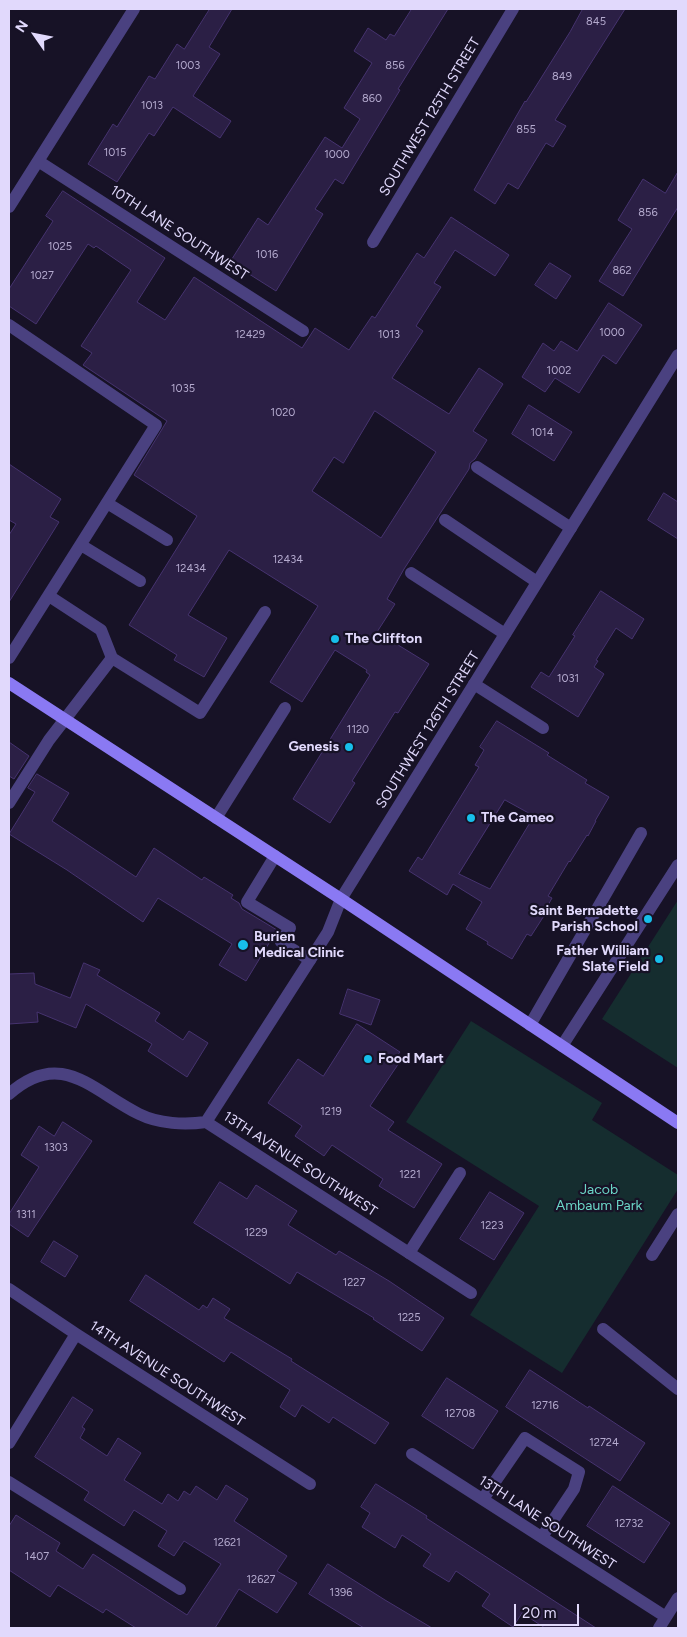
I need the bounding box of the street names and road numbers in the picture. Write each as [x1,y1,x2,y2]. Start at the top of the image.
street label: SOUTHWEST 125TH STREET [376,35,484,199]
street label: 10TH LANE SOUTHWEST [107,182,251,284]
street label: SOUTHWEST 126TH STREET [373,649,483,811]
street label: 13TH AVENUE SOUTHWEST [220,1108,380,1220]
street label: 14TH AVENUE SOUTHWEST [87,1318,247,1430]
street label: 13TH LANE SOUTHWEST [475,1472,619,1574]

